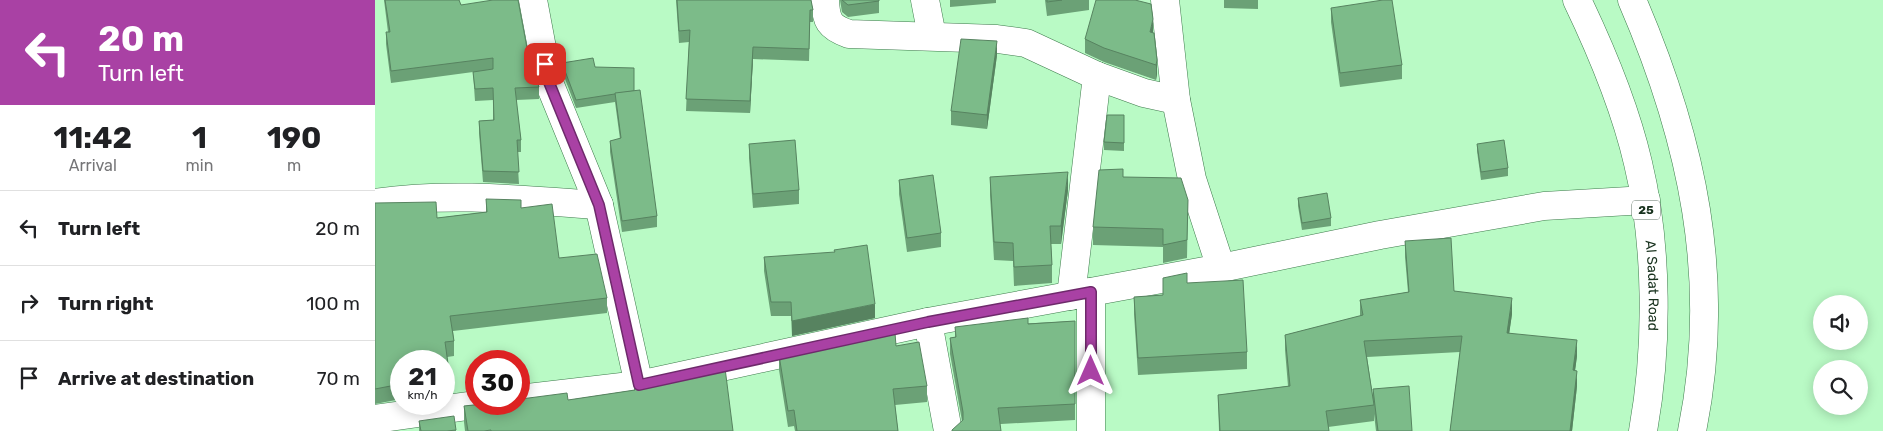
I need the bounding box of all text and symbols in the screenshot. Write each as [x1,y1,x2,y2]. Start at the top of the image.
text: 20 m [98,18,184,60]
icon: left [15,20,80,85]
pin [524,43,566,85]
icon: arrive [531,50,559,78]
text: Turn left [98,60,184,87]
text: 11:42 [54,120,132,156]
text: 1 [192,120,207,156]
text: 190 [267,120,321,156]
text: Arrival [69,156,117,175]
text: min [186,156,213,175]
text: m [287,156,301,175]
road number: 25 [1632,200,1660,220]
icon: left [15,214,43,242]
text: Turn left [58,217,140,240]
text: 20 m [315,217,360,240]
street label: Al Sadat Road [1642,239,1662,331]
icon: right [15,289,43,317]
text: Turn right [58,292,153,315]
text: 100 m [306,292,360,315]
map controls [1813,295,1868,415]
button: sound [1813,295,1868,350]
position arrow [1064,344,1116,396]
speed limit sign: 30 [465,350,530,415]
button: search [1813,360,1868,415]
text: 21 [408,362,437,391]
icon: arrive [15,364,43,392]
text: Arrive at destination [58,367,254,390]
text: 70 m [317,367,360,390]
text: km/h [408,388,437,402]

